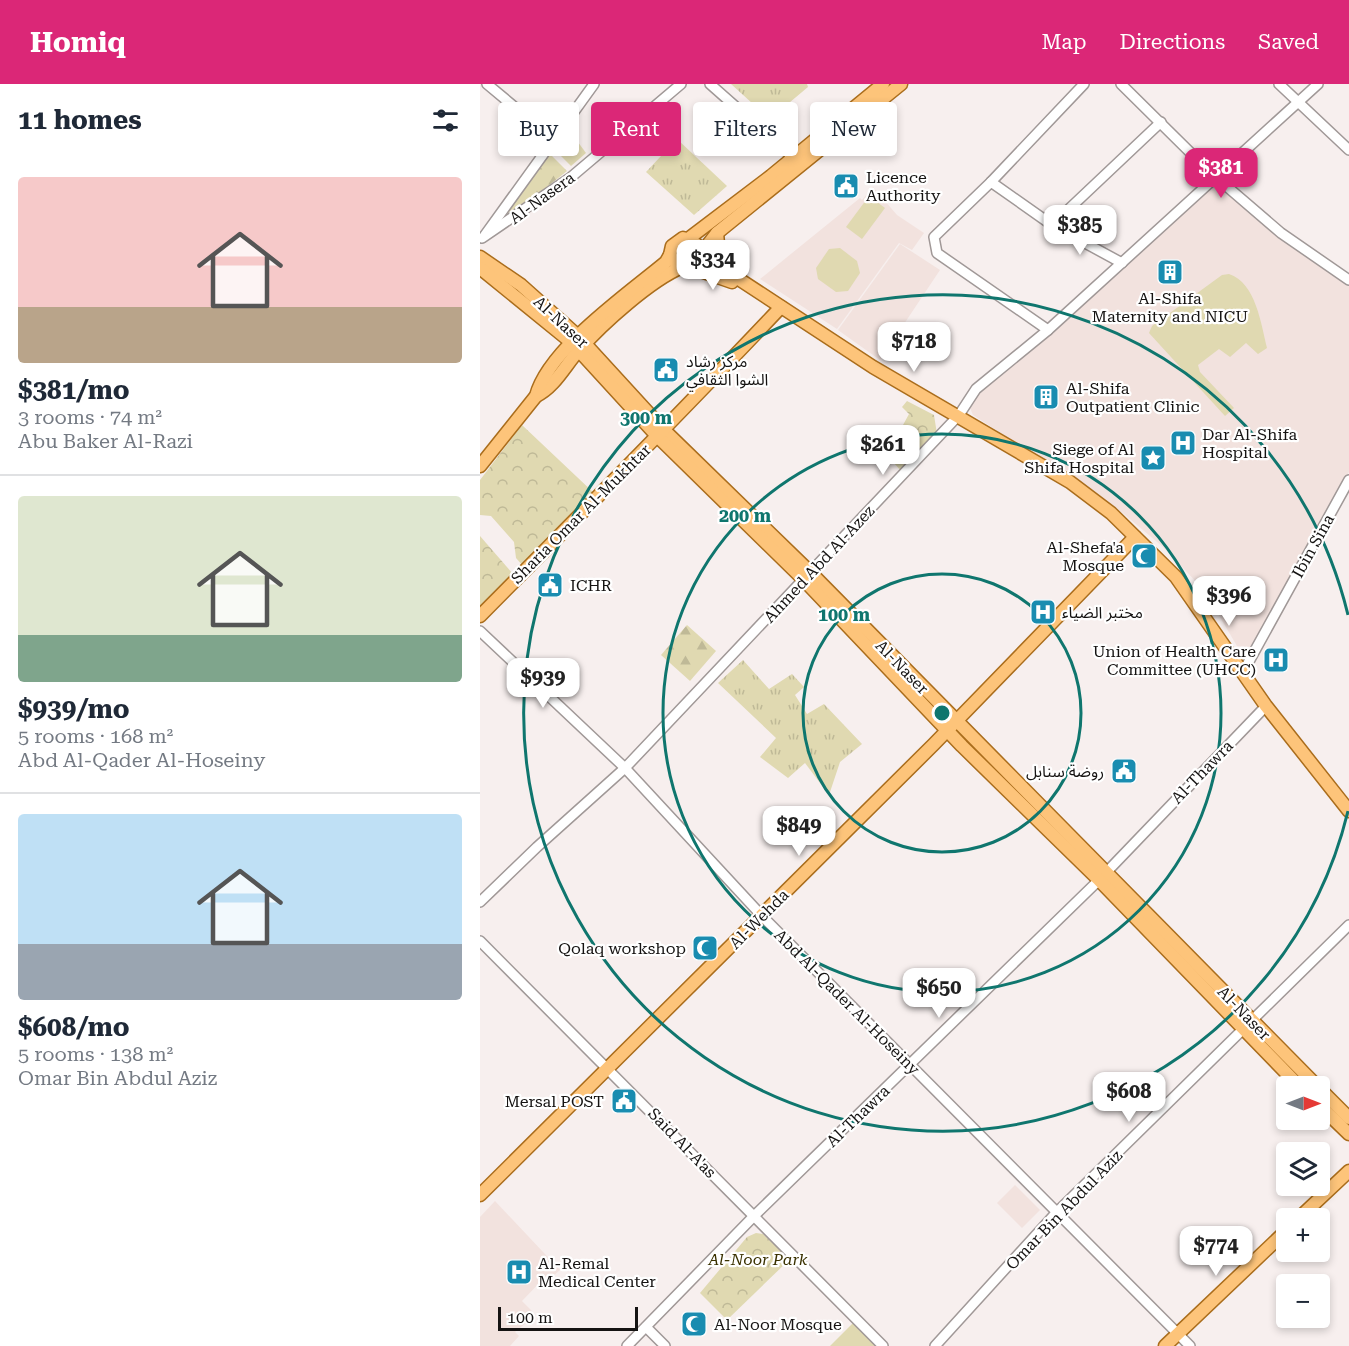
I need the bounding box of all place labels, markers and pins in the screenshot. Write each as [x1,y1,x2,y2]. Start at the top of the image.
pin: $381 [1185,148,1257,199]
place label: Licence Authority [866,168,941,205]
public building icon: Licence Authority [831,171,861,201]
pin: $385 [1044,205,1116,256]
pin: $334 [677,240,749,291]
building icon: Al-Shifa Maternity and NICU [1155,257,1185,287]
place label: Al-Shifa Maternity and NICU [1092,289,1248,326]
pin: $718 [878,322,950,373]
place label: مركز رشاد الشوا الثقافي [686,352,768,391]
public building icon: مركز رشاد الشوا الثقافي [651,355,681,385]
place label: Al-Shifa Outpatient Clinic [1066,379,1200,416]
building icon: Al-Shifa Outpatient Clinic [1031,382,1061,412]
pin: $261 [847,425,919,476]
place label: Dar Al-Shifa Hospital [1202,425,1298,462]
hospital icon: Dar Al-Shifa Hospital [1168,428,1198,458]
place label: Siege of Al Shifa Hospital [1024,440,1134,477]
place icon: Siege of Al Shifa Hospital [1138,443,1168,473]
place label: Al-Shefa'a Mosque [1046,538,1124,575]
mosque icon: Al-Shefa'a Mosque [1129,541,1159,571]
public building icon: ICHR [535,570,565,600]
place label: ICHR [570,576,612,595]
pin: $396 [1193,576,1265,627]
hospital icon: مختبر الضياء [1028,597,1058,627]
place label: مختبر الضياء [1062,603,1143,622]
place label: Union of Health Care Committee (UHCC) [1093,642,1256,679]
hospital icon: Union of Health Care Committee (UHCC) [1261,645,1291,675]
pin: $939 [507,658,579,709]
centre of rings [932,703,952,723]
public building icon: روضة سنابل [1109,756,1139,786]
place label: روضة سنابل [1026,762,1104,781]
pin: $849 [763,806,835,857]
mosque icon: Qolaq workshop [690,933,720,963]
place label: Qolaq workshop [558,939,686,958]
pin: $650 [903,968,975,1019]
pin: $608 [1093,1072,1165,1123]
public building icon: Mersal POST [609,1086,639,1116]
place label: Mersal POST [505,1092,604,1111]
pin: $774 [1180,1226,1252,1277]
place label: Al-Remal Medical Center [538,1254,656,1291]
hospital icon: Al-Remal Medical Center [504,1257,534,1287]
mosque icon: Al-Noor Mosque [679,1309,709,1339]
place label: Al-Noor Mosque [714,1315,842,1334]

